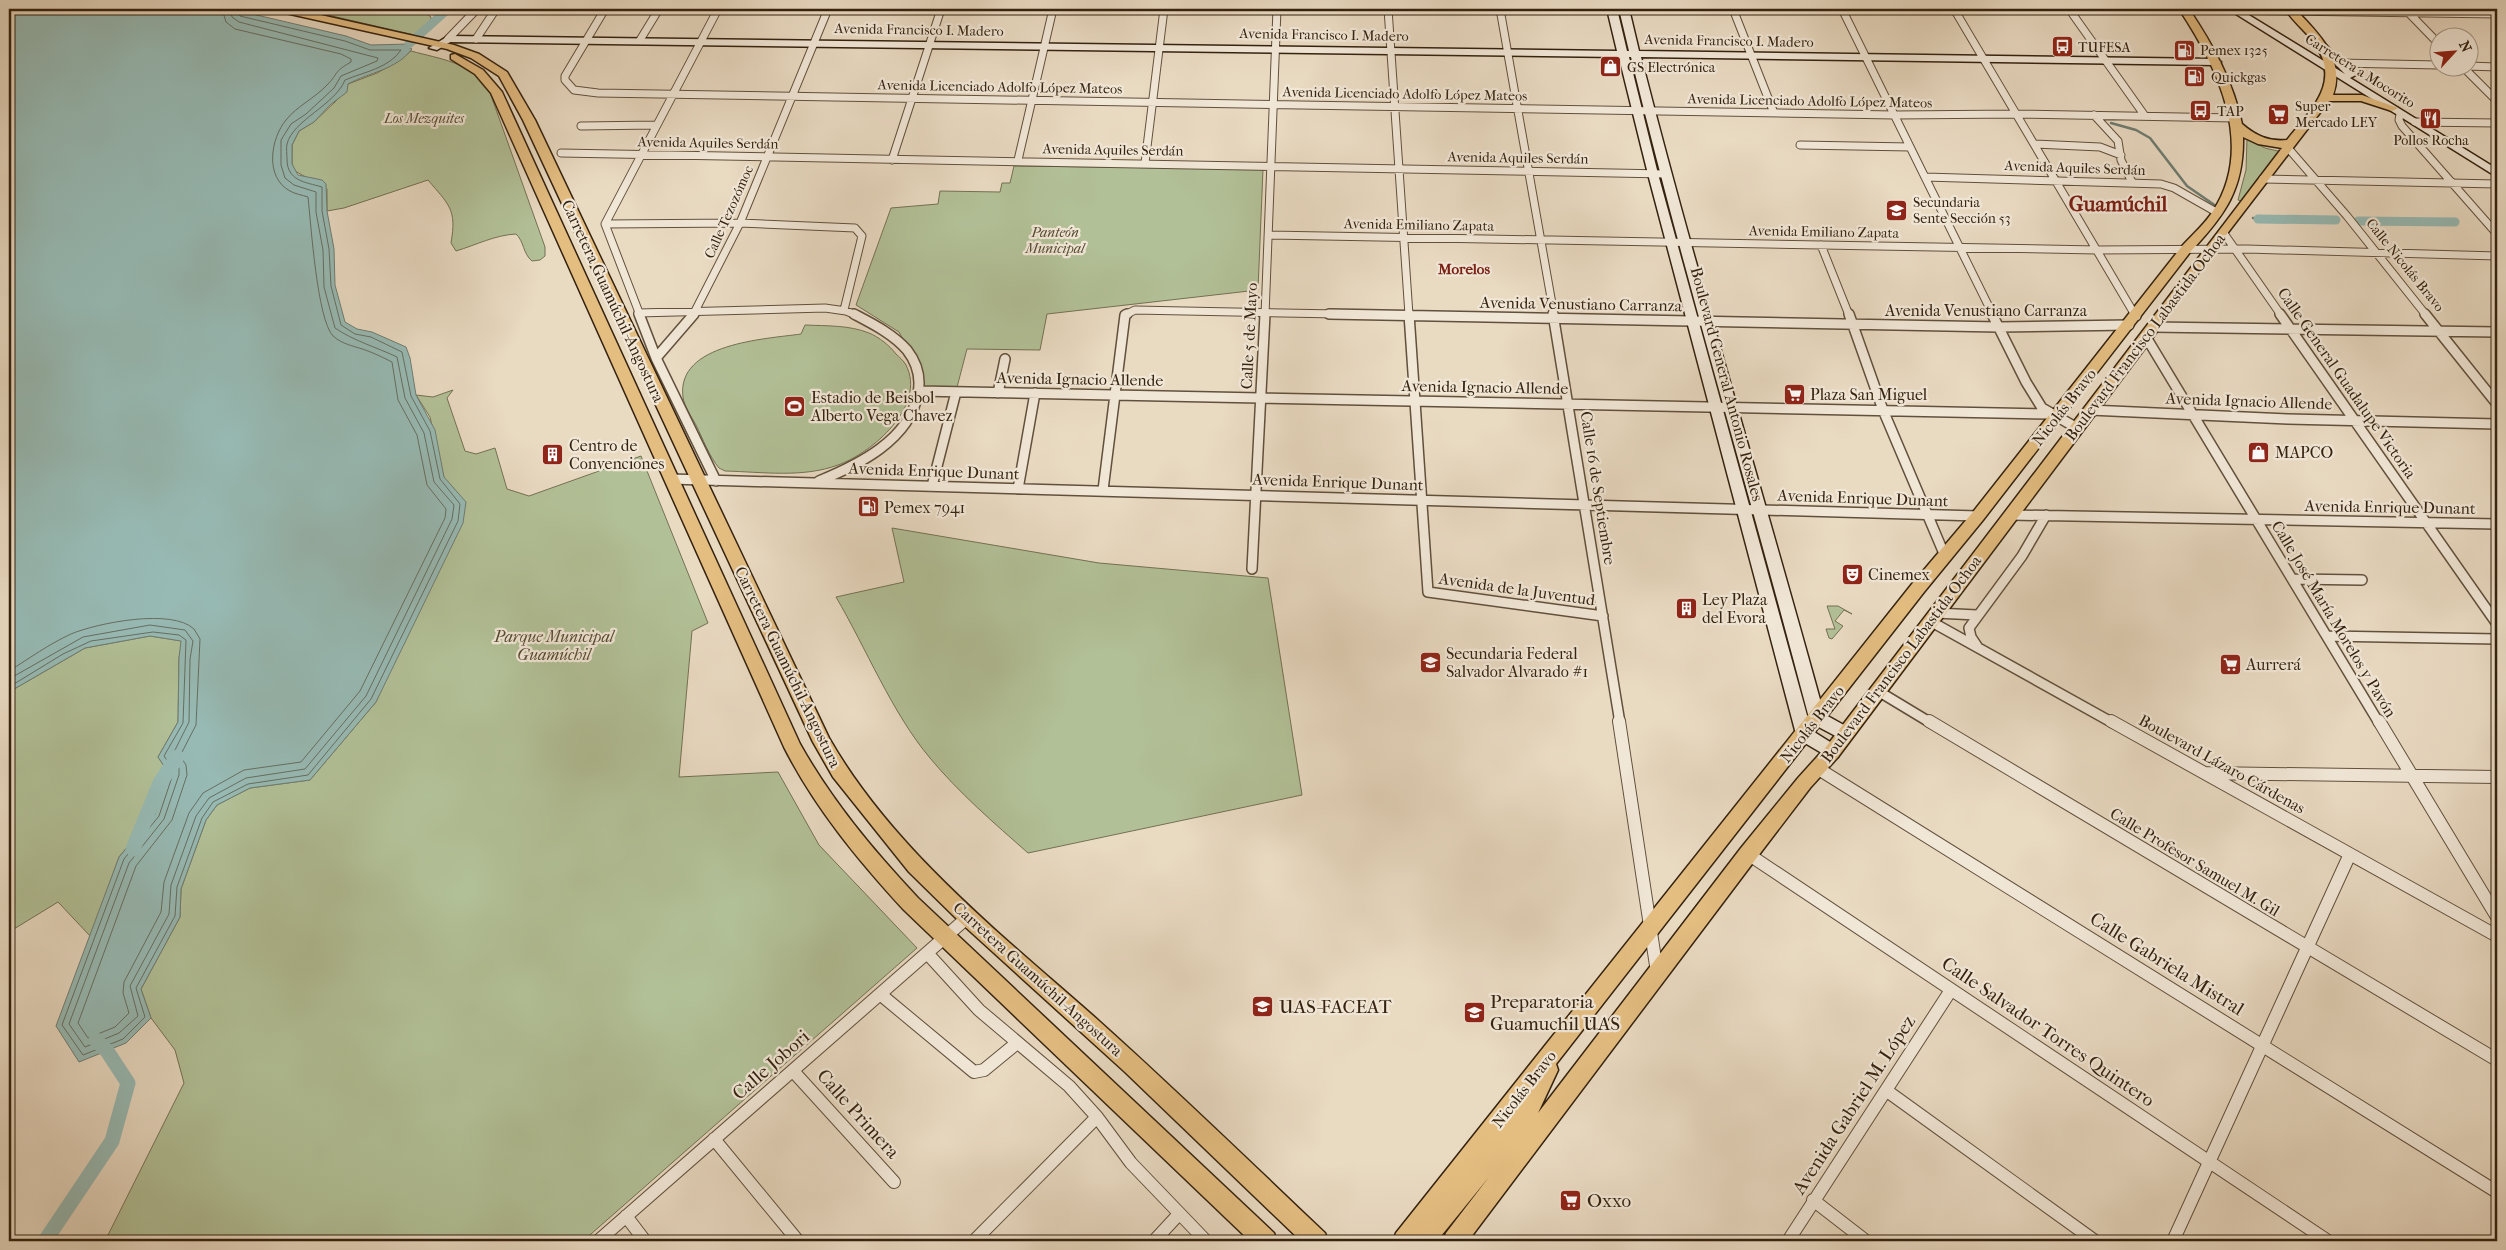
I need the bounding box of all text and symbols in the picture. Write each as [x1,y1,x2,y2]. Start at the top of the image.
street label: Avenida Francisco I. Madero [833,20,1004,40]
street label: Avenida Francisco I. Madero [1238,25,1409,45]
north arrow [2428,28,2478,78]
street label: Carretera a Mocorito [2302,30,2418,112]
street label: Avenida Francisco I. Madero [1643,31,1814,51]
bus stop icon: TUFESA [2050,35,2074,59]
fuel station icon: Pemex 1325 [2172,38,2196,62]
text: N [2455,38,2475,55]
place label: TUFESA [2078,39,2132,56]
place label: Pemex 1325 [2200,42,2268,59]
shop icon: GS Electrónica [1599,55,1623,79]
place label: GS Electrónica [1627,59,1716,76]
fuel station icon: Quickgas [2183,65,2207,89]
place label: Quickgas [2211,69,2266,86]
street label: Avenida Licenciado Adolfo López Mateos [877,76,1122,98]
street label: Avenida Licenciado Adolfo López Mateos [1282,83,1527,105]
street label: Avenida Licenciado Adolfo López Mateos [1687,90,1932,112]
place label: Super Mercado LEY [2295,98,2378,131]
bus stop icon: TAP [2189,99,2213,123]
supermarket icon: Super Mercado LEY [2267,102,2291,126]
place label: TAP [2217,103,2244,120]
restaurant icon: Pollos Rocha [2419,106,2443,130]
park label: Los Mezquites [383,110,465,127]
place label: Pollos Rocha [2393,132,2469,149]
street label: Avenida Aquiles Serdán [636,133,779,153]
street label: Avenida Aquiles Serdán [1041,140,1184,160]
street label: Avenida Aquiles Serdán [1446,148,1589,168]
street label: Avenida Aquiles Serdán [2003,157,2146,179]
street label: Calle Tezozómoc [701,163,757,261]
district label: Guamúchil [2069,192,2167,216]
place label: Secundaria Sente Sección 53 [1913,194,2011,227]
street label: Carretera Guamúchil-Angostura [558,197,669,406]
school or university icon: Secundaria Sente Sección 53 [1885,198,1909,222]
street label: Avenida Emiliano Zapata [1343,215,1495,235]
street label: Calle Nicolás Bravo [2362,215,2448,315]
street label: Avenida Emiliano Zapata [1748,222,1900,242]
park label: Panteón Municipal [1024,224,1086,257]
street label: Boulevard Francisco Labastida Ochoa [2061,229,2230,444]
district label: Morelos [1437,260,1490,278]
street label: Boulevard General Antonio Rosales [1687,265,1767,503]
street label: Calle 5 de Mayo [1237,282,1261,390]
street label: Calle General Guadalupe Victoria [2274,284,2421,483]
street label: Avenida Venustiano Carranza [1479,293,1683,315]
street label: Avenida Venustiano Carranza [1884,301,2088,320]
street label: Nicolás Bravo [2028,365,2100,449]
street label: Avenida Ignacio Allende [996,368,1164,390]
street label: Avenida Ignacio Allende [1401,376,1569,398]
supermarket icon: Plaza San Miguel [1782,382,1806,406]
place label: Plaza San Miguel [1810,385,1928,404]
place label: Estadio de Beisbol Alberto Vega Chavez [810,388,953,425]
street label: Avenida Ignacio Allende [2164,389,2333,413]
sports icon: Estadio de Beisbol Alberto Vega Chavez [783,394,807,418]
street label: Calle 16 de Septiembre [1576,410,1620,566]
place label: Centro de Convenciones [569,436,664,473]
shop icon: MAPCO [2247,440,2271,464]
building icon: Centro de Convenciones [541,442,565,466]
place label: MAPCO [2275,443,2333,462]
street label: Avenida Enrique Dunant [847,458,1020,483]
street label: Avenida Enrique Dunant [1251,469,1424,494]
street label: Avenida Enrique Dunant [1776,485,1949,510]
fuel station icon: Pemex 7941 [856,495,880,519]
street label: Avenida Enrique Dunant [2303,496,2476,518]
place label: Pemex 7941 [884,498,965,517]
street label: Calle José María Morelos y Pavón [2268,517,2401,721]
street label: Boulevard Francisco Labastida Ochoa [1817,551,1986,766]
theatre icon: Cinemex [1840,562,1864,586]
street label: Carretera Guamúchil-Angostura [731,563,845,771]
place label: Cinemex [1868,565,1931,584]
street label: Avenida de la Juventud [1437,569,1596,609]
place label: Ley Plaza del Evora [1702,590,1768,627]
building icon: Ley Plaza del Evora [1674,596,1698,620]
park label: Parque Municipal Guamúchil [493,627,616,664]
place label: Secundaria Federal Salvador Alvarado #1 [1446,644,1588,681]
school or university icon: Secundaria Federal Salvador Alvarado #1 [1418,650,1442,674]
supermarket icon: Aurrerá [2218,652,2242,676]
place label: Aurrerá [2245,655,2302,674]
street label: Nicolás Bravo [1776,682,1848,766]
street label: Boulevard Lázaro Cárdenas [2135,710,2309,818]
street label: Calle Profesor Samuel M. Gil [2107,804,2284,921]
street label: Carretera Guamúchil-Angostura [949,898,1127,1060]
street label: Calle Gabriela Mistral [2086,908,2248,1020]
street label: Calle Salvador Torres Quintero [1937,952,2159,1112]
place label: Preparatoria Guamuchil UAS [1490,991,1620,1035]
school or university icon: UAS-FACEAT [1251,995,1275,1019]
place label: UAS-FACEAT [1279,996,1392,1018]
school or university icon: Preparatoria Guamuchil UAS [1462,1001,1486,1025]
street label: Avenida Gabriel M. López [1787,1011,1920,1199]
street label: Calle Jobori [728,1025,814,1104]
street label: Nicolás Bravo [1488,1047,1560,1131]
street label: Calle Primera [812,1065,904,1163]
supermarket icon: Oxxo [1559,1189,1583,1213]
place label: Oxxo [1587,1190,1632,1212]

